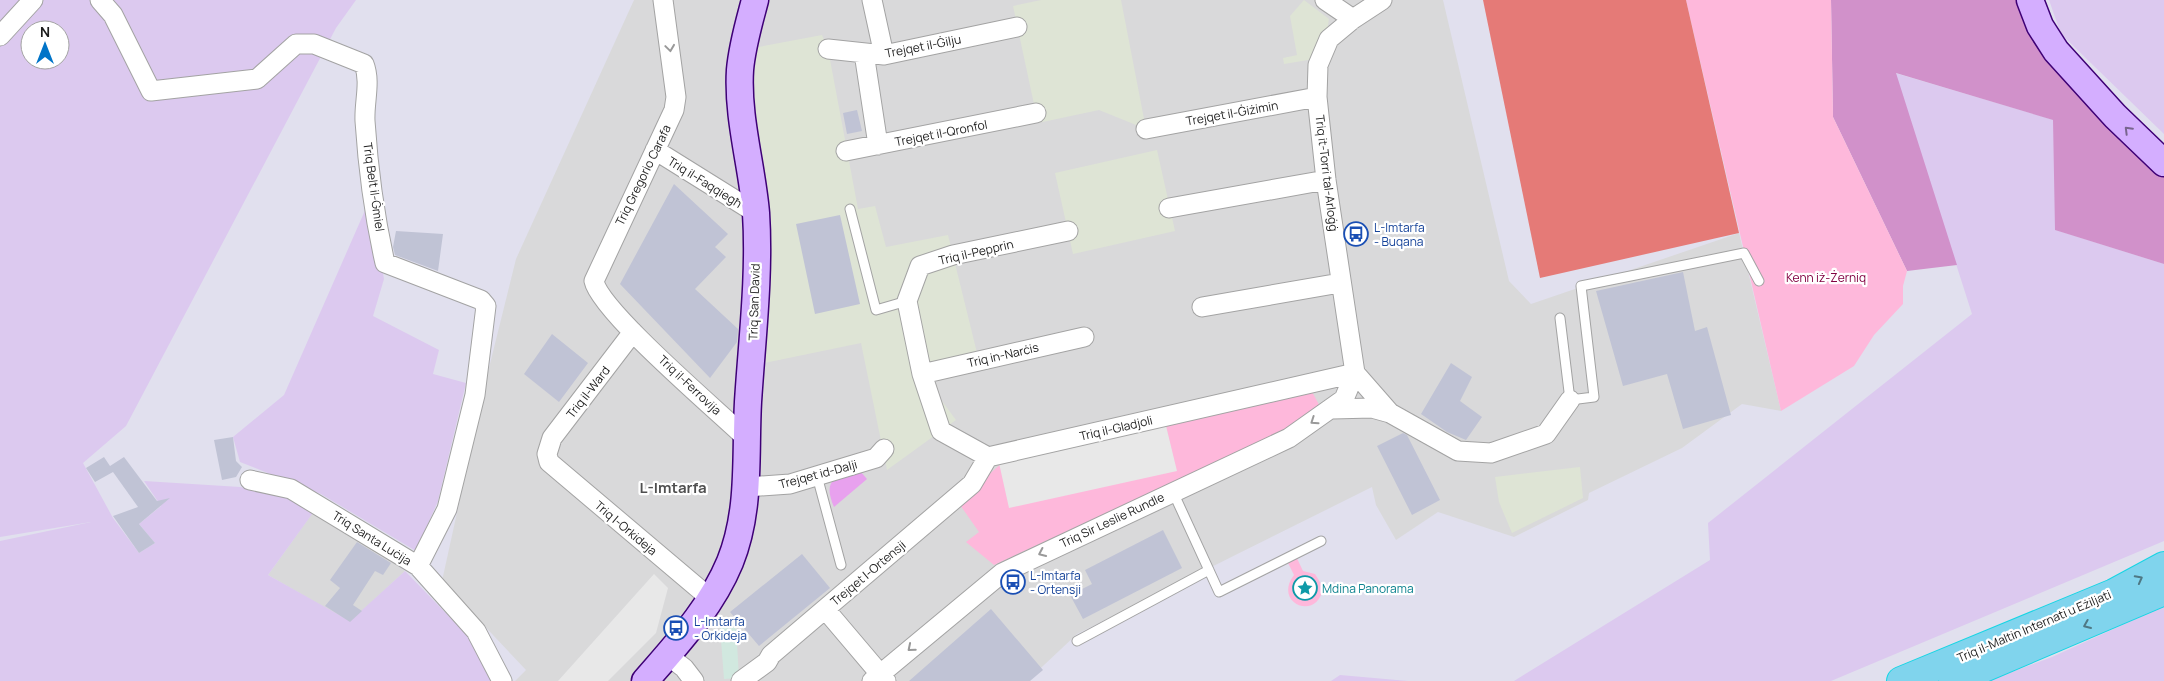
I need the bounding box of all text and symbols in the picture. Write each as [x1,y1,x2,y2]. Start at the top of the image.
north arrow [20,20,70,70]
text: N [40,22,50,41]
street label: Trejqet il-Ġilju [884,30,962,62]
one-way arrow [664,45,675,53]
street label: Trejqet il-Ġiżimin [1185,97,1279,129]
street label: Triq it-Torri tal-Arloġġ [1311,114,1343,232]
street label: Trejqet il-Qronfol [893,116,989,150]
street label: Triq Gregorio Carafa [611,122,675,228]
one-way arrow [2125,127,2134,136]
street label: Triq Belt il-Ġmiel [359,142,389,232]
street label: Triq il-Faqqiegħ [665,152,745,212]
place label: L-Imtarfa - Buqana [1374,219,1425,250]
bus stop icon: L-Imtarfa - Buqana [1343,221,1369,247]
street label: Triq il-Pepprin [937,235,1015,269]
street label: Triq San David [744,263,764,341]
park label: Kenn iż-Żerniq [1786,269,1866,286]
street label: Triq in-Narċis [966,339,1040,371]
street label: Triq il-Ferrovija [655,351,725,419]
street label: Triq il-Ward [562,362,614,422]
street label: Triq il-Gladjoli [1078,411,1154,445]
one-way arrow [1310,415,1319,425]
street label: Trejqet id-Dalji [777,455,859,493]
district label: L-Imtarfa [639,477,707,498]
street label: Triq Sir Leslie Rundle [1057,488,1167,552]
street label: Triq l-Orkideja [591,497,661,559]
street label: Triq Santa Luċija [329,507,415,569]
street label: Trejqet l-Ortensji [827,536,909,610]
one-way arrow [1038,547,1047,557]
place label: L-Imtarfa - Ortensji [1030,567,1081,598]
bus stop icon: L-Imtarfa - Ortensji [1000,569,1026,595]
place icon: Mdina Panorama [1292,575,1318,601]
one-way arrow [2134,576,2143,586]
place label: Mdina Panorama [1322,580,1414,597]
street label: Triq il-Maltin Internati u Eżiljati [1954,586,2114,666]
place label: L-Imtarfa - Orkideja [694,613,747,644]
bus stop icon: L-Imtarfa - Orkideja [663,615,689,641]
one-way arrow [2083,619,2092,629]
one-way arrow [908,643,917,651]

